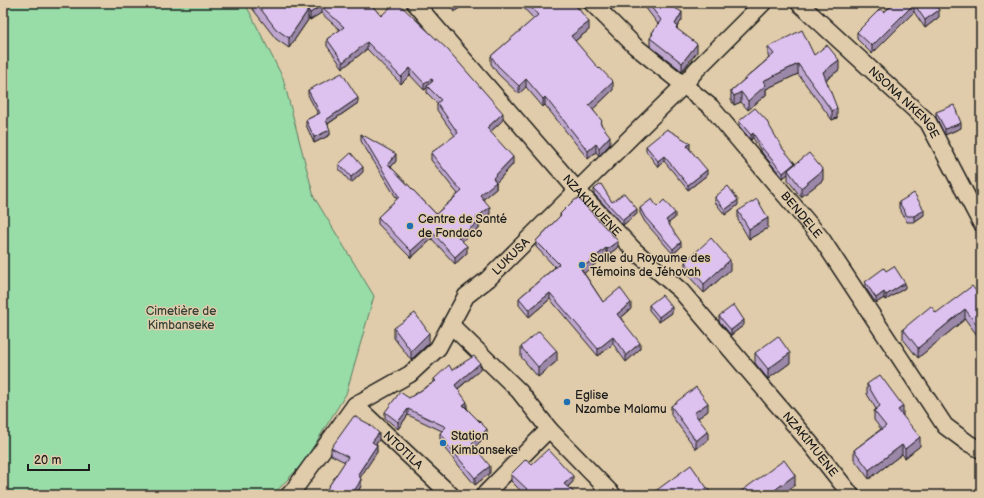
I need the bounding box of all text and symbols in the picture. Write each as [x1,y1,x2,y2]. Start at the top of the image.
street label: NSONA NKENGE [865,63,943,141]
street label: NZAKIMUENE [560,171,625,240]
street label: BENDELE [778,188,826,241]
place label: Centre de Santé de Fondaco [418,212,507,241]
marker: Centre de Santé de Fondaco [405,221,415,231]
street label: LUKUSA [489,234,533,278]
place label: Salle du Royaume des Témoins de Jéhovah [590,251,711,280]
marker: Salle du Royaume des Témoins de Jéhovah [577,260,587,270]
park label: Cimetière de Kimbanseke [146,304,216,333]
place label: Eglise Nzambe Malamu [575,388,667,417]
marker: Eglise Nzambe Malamu [562,397,572,407]
street label: NZAKIMUENE [779,409,841,480]
street label: NTOTILA [380,428,427,473]
place label: Station Kimbanseke [451,429,518,458]
marker: Station Kimbanseke [438,438,448,448]
scale bar [28,446,89,472]
text: 20 m [34,453,61,468]

